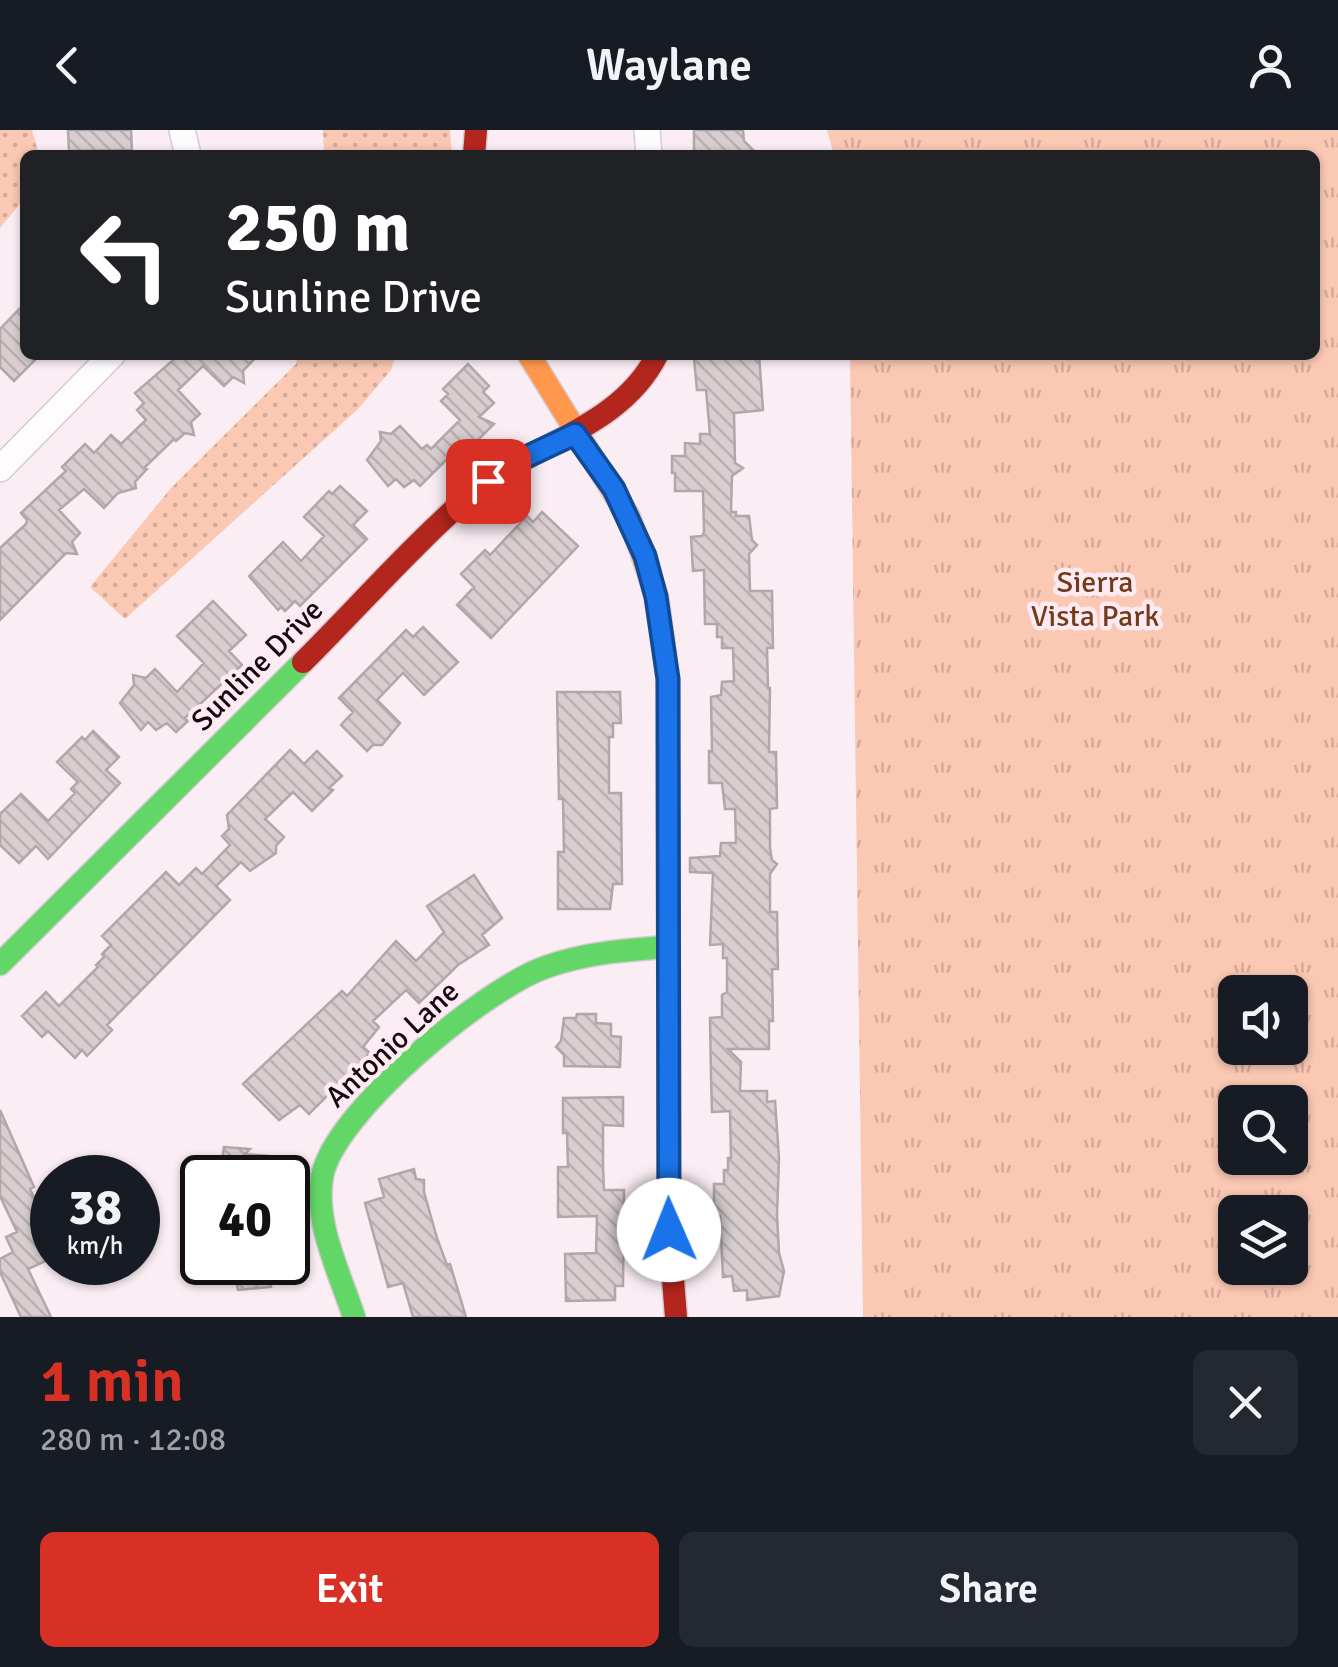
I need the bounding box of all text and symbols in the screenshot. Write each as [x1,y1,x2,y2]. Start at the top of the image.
icon: back [40,38,95,93]
text: Waylane [586,38,752,93]
icon: person [1243,38,1298,93]
text: 250 m [225,184,410,270]
icon: left [60,190,190,320]
text: Sunline Drive [225,270,482,325]
pin [446,439,531,524]
icon: arrive [461,454,516,509]
park label: Sierra Vista Park [1031,564,1159,635]
street label: Sunline Drive [184,592,331,739]
street label: Antonio Lane [318,973,467,1116]
map controls [1218,975,1308,1285]
button: sound [1218,975,1308,1065]
button: search [1218,1085,1308,1175]
speed limit sign: 40 [180,1155,310,1285]
text: 38 [68,1177,122,1239]
position arrow [617,1178,721,1282]
button: layers [1218,1195,1308,1285]
text: km/h [67,1230,123,1261]
text: 1 min [40,1345,184,1419]
button: close [1193,1350,1298,1455]
text: 280 m · 12:08 [40,1420,226,1459]
button: Exit [40,1532,659,1647]
button: Share [679,1532,1298,1647]

